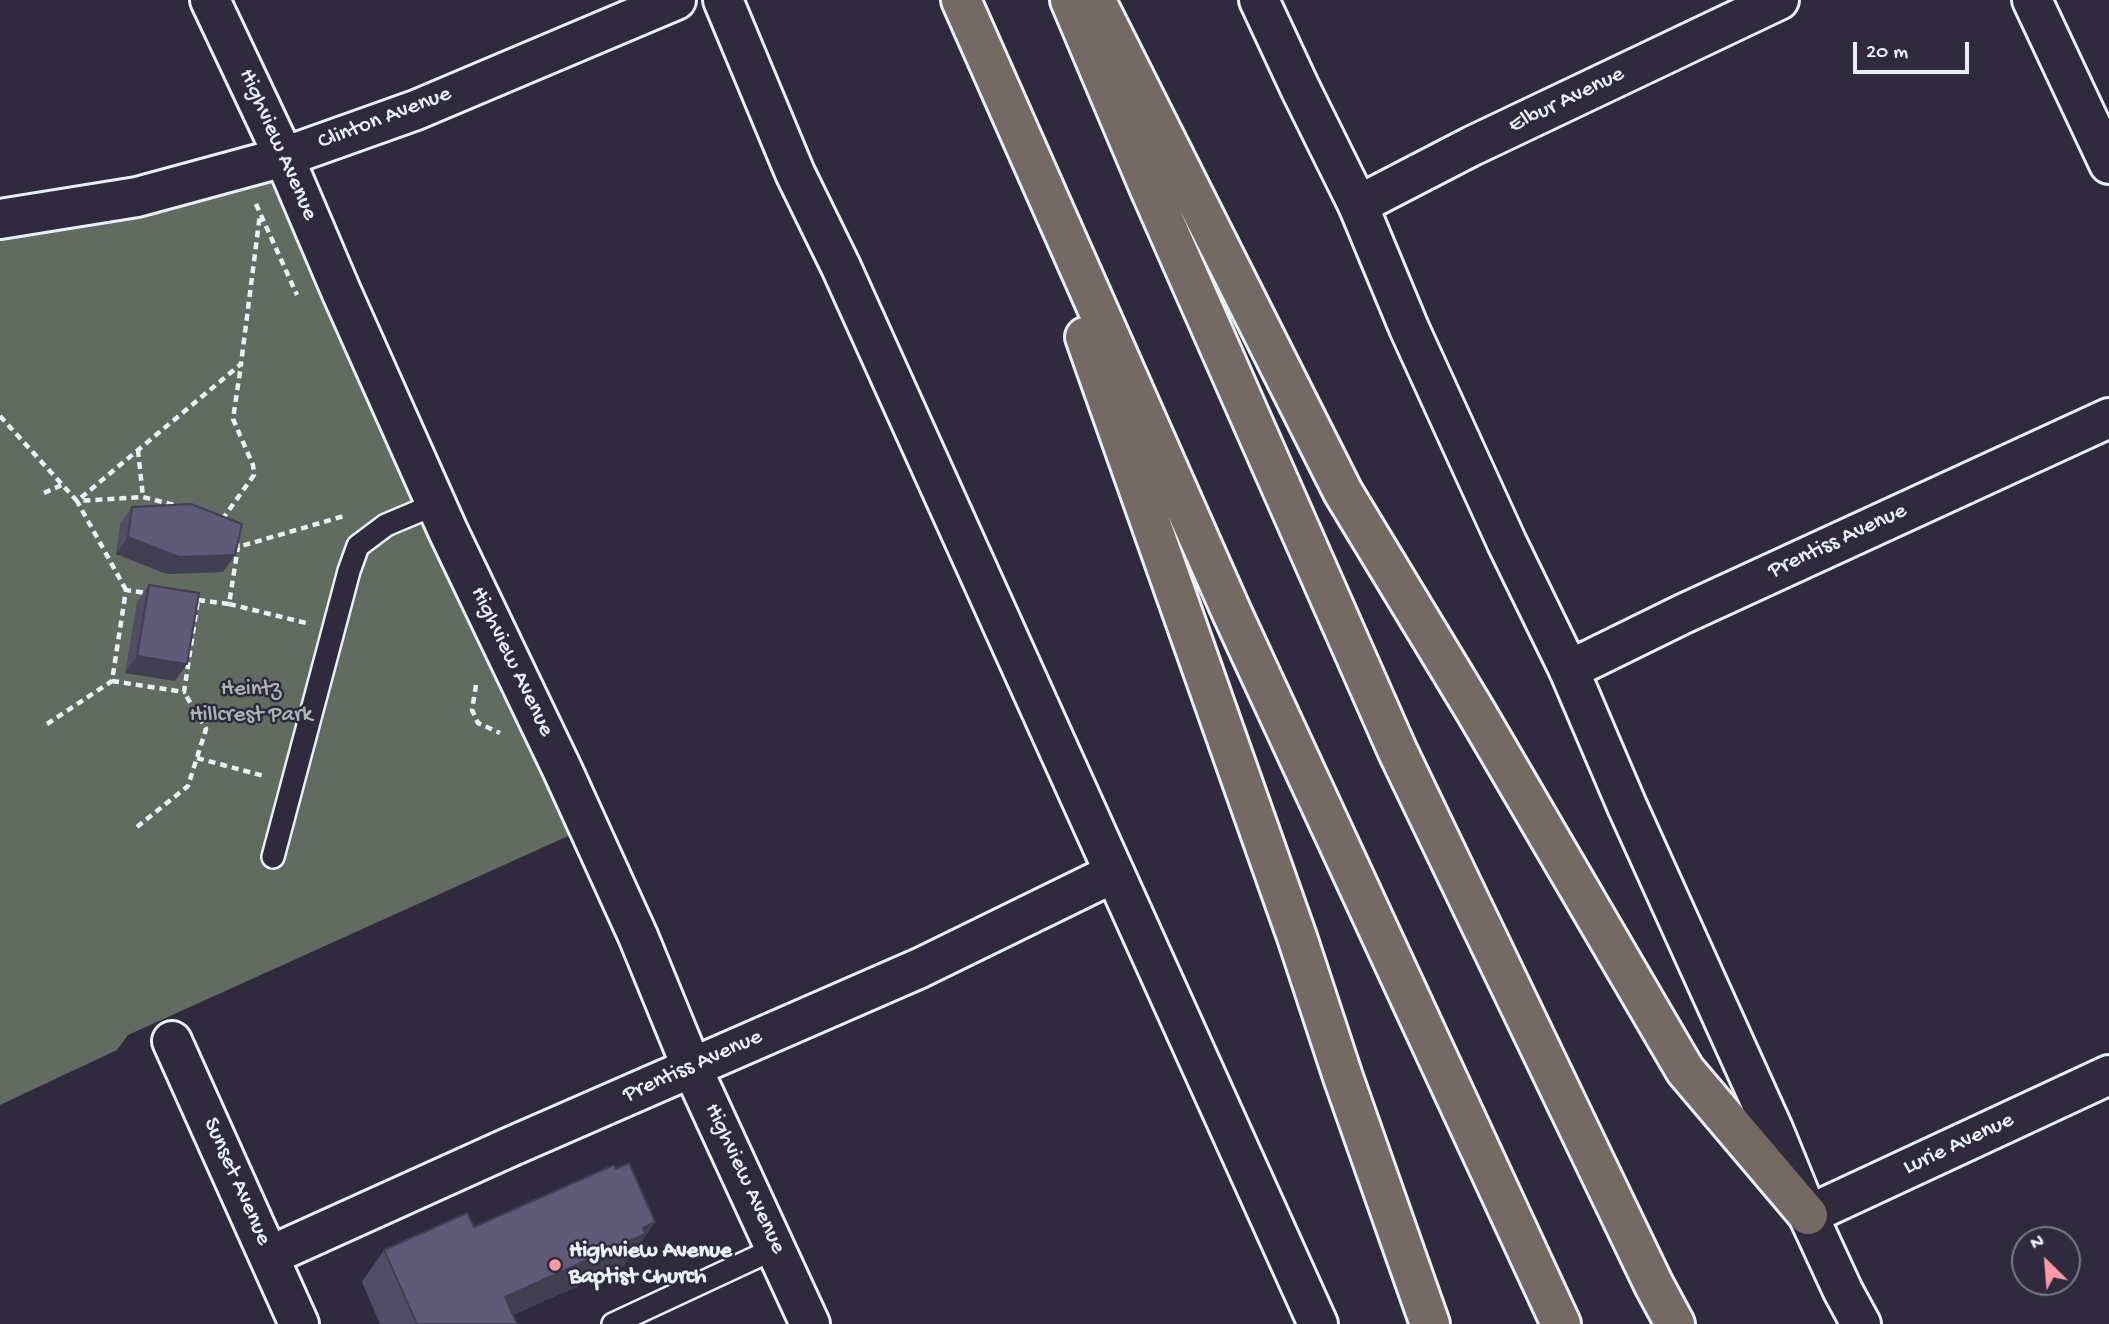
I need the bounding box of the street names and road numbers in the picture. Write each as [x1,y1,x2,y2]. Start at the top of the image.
street label: Elbur Avenue [1505,61,1629,141]
street label: Highview Avenue [231,65,323,225]
street label: Clinton Avenue [315,81,455,157]
street label: Prentiss Avenue [1764,498,1912,586]
street label: Highview Avenue [463,583,559,741]
street label: Prentiss Avenue [619,1024,767,1110]
street label: Highview Avenue [697,1099,791,1259]
street label: Lurie Avenue [1899,1107,2019,1183]
street label: Sunset Avenue [196,1114,276,1250]

